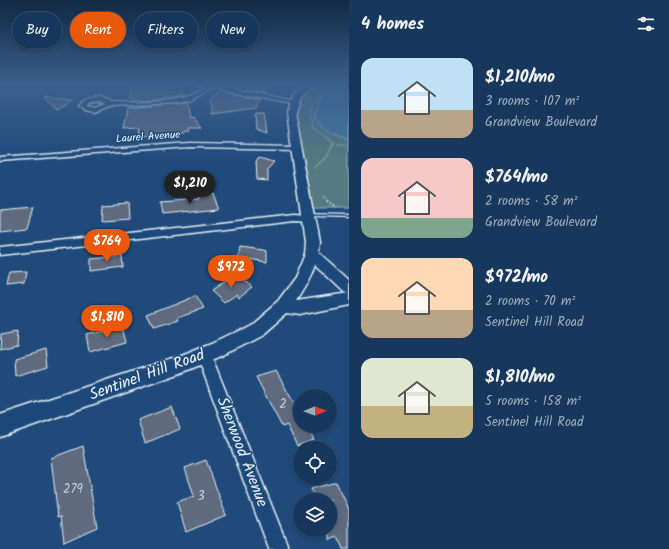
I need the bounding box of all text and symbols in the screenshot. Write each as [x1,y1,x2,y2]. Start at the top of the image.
text: 4 homes [361,11,424,38]
chip: Buy [12,12,62,48]
chip: Rent [70,12,126,48]
chip: Filters [134,12,198,48]
chip: New [206,12,259,48]
icon: filters [635,13,657,35]
text: $1,210/mo [485,64,555,91]
icon: home [393,74,441,122]
text: 3 rooms · 107 m² [485,91,579,112]
text: Grandview Boulevard [485,112,597,133]
street label: Laurel Avenue [115,126,181,148]
text: $764/mo [485,164,548,191]
pin: $1,210 [157,171,223,205]
text: $1,210 [173,173,207,194]
icon: home [393,174,441,222]
text: 2 rooms · 58 m² [485,191,578,212]
text: Grandview Boulevard [485,212,597,233]
pin: $764 [83,229,131,263]
text: $764 [93,231,121,252]
pin: $972 [207,255,255,289]
text: $972 [217,257,245,278]
text: $972/mo [485,264,548,291]
icon: home [393,274,441,322]
text: 2 rooms · 70 m² [485,291,575,312]
pin: $1,810 [74,305,140,339]
text: $1,810 [90,307,124,328]
text: Sentinel Hill Road [485,312,583,333]
street label: Sentinel Hill Road [86,342,209,407]
text: $1,810/mo [485,364,555,391]
icon: home [393,374,441,422]
north arrow [293,389,337,433]
map controls [293,389,337,537]
text: 5 rooms · 158 m² [485,391,581,412]
street label: Sherwood Avenue [209,393,275,511]
house number: 2 [279,394,287,415]
text: Sentinel Hill Road [485,412,583,433]
button: locate [293,441,337,485]
house number: 279 [63,479,84,500]
house number: 3 [197,486,205,507]
button: layers [293,493,337,537]

